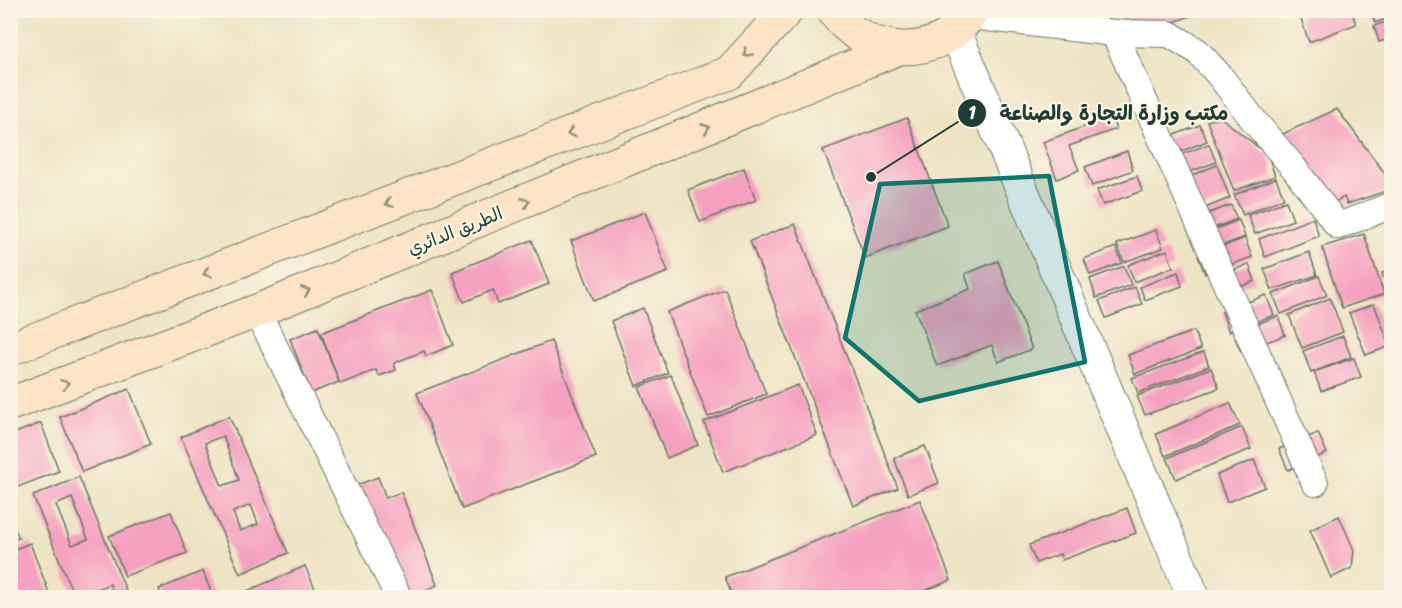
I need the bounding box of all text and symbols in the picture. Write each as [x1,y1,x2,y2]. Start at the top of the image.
one-way arrow [743,47,754,57]
callout: مكتب وزارة التجارة والصناعة [957,94,1240,132]
text: مكتب وزارة التجارة والصناعة [1000,96,1228,131]
text: 1 [968,97,976,129]
one-way arrow [700,123,711,135]
one-way arrow [566,126,577,138]
one-way arrow [384,196,395,208]
street label: الطريق الدائري [402,197,508,265]
one-way arrow [519,197,530,209]
one-way arrow [202,266,213,278]
one-way arrow [300,286,311,298]
one-way arrow [59,378,70,391]

